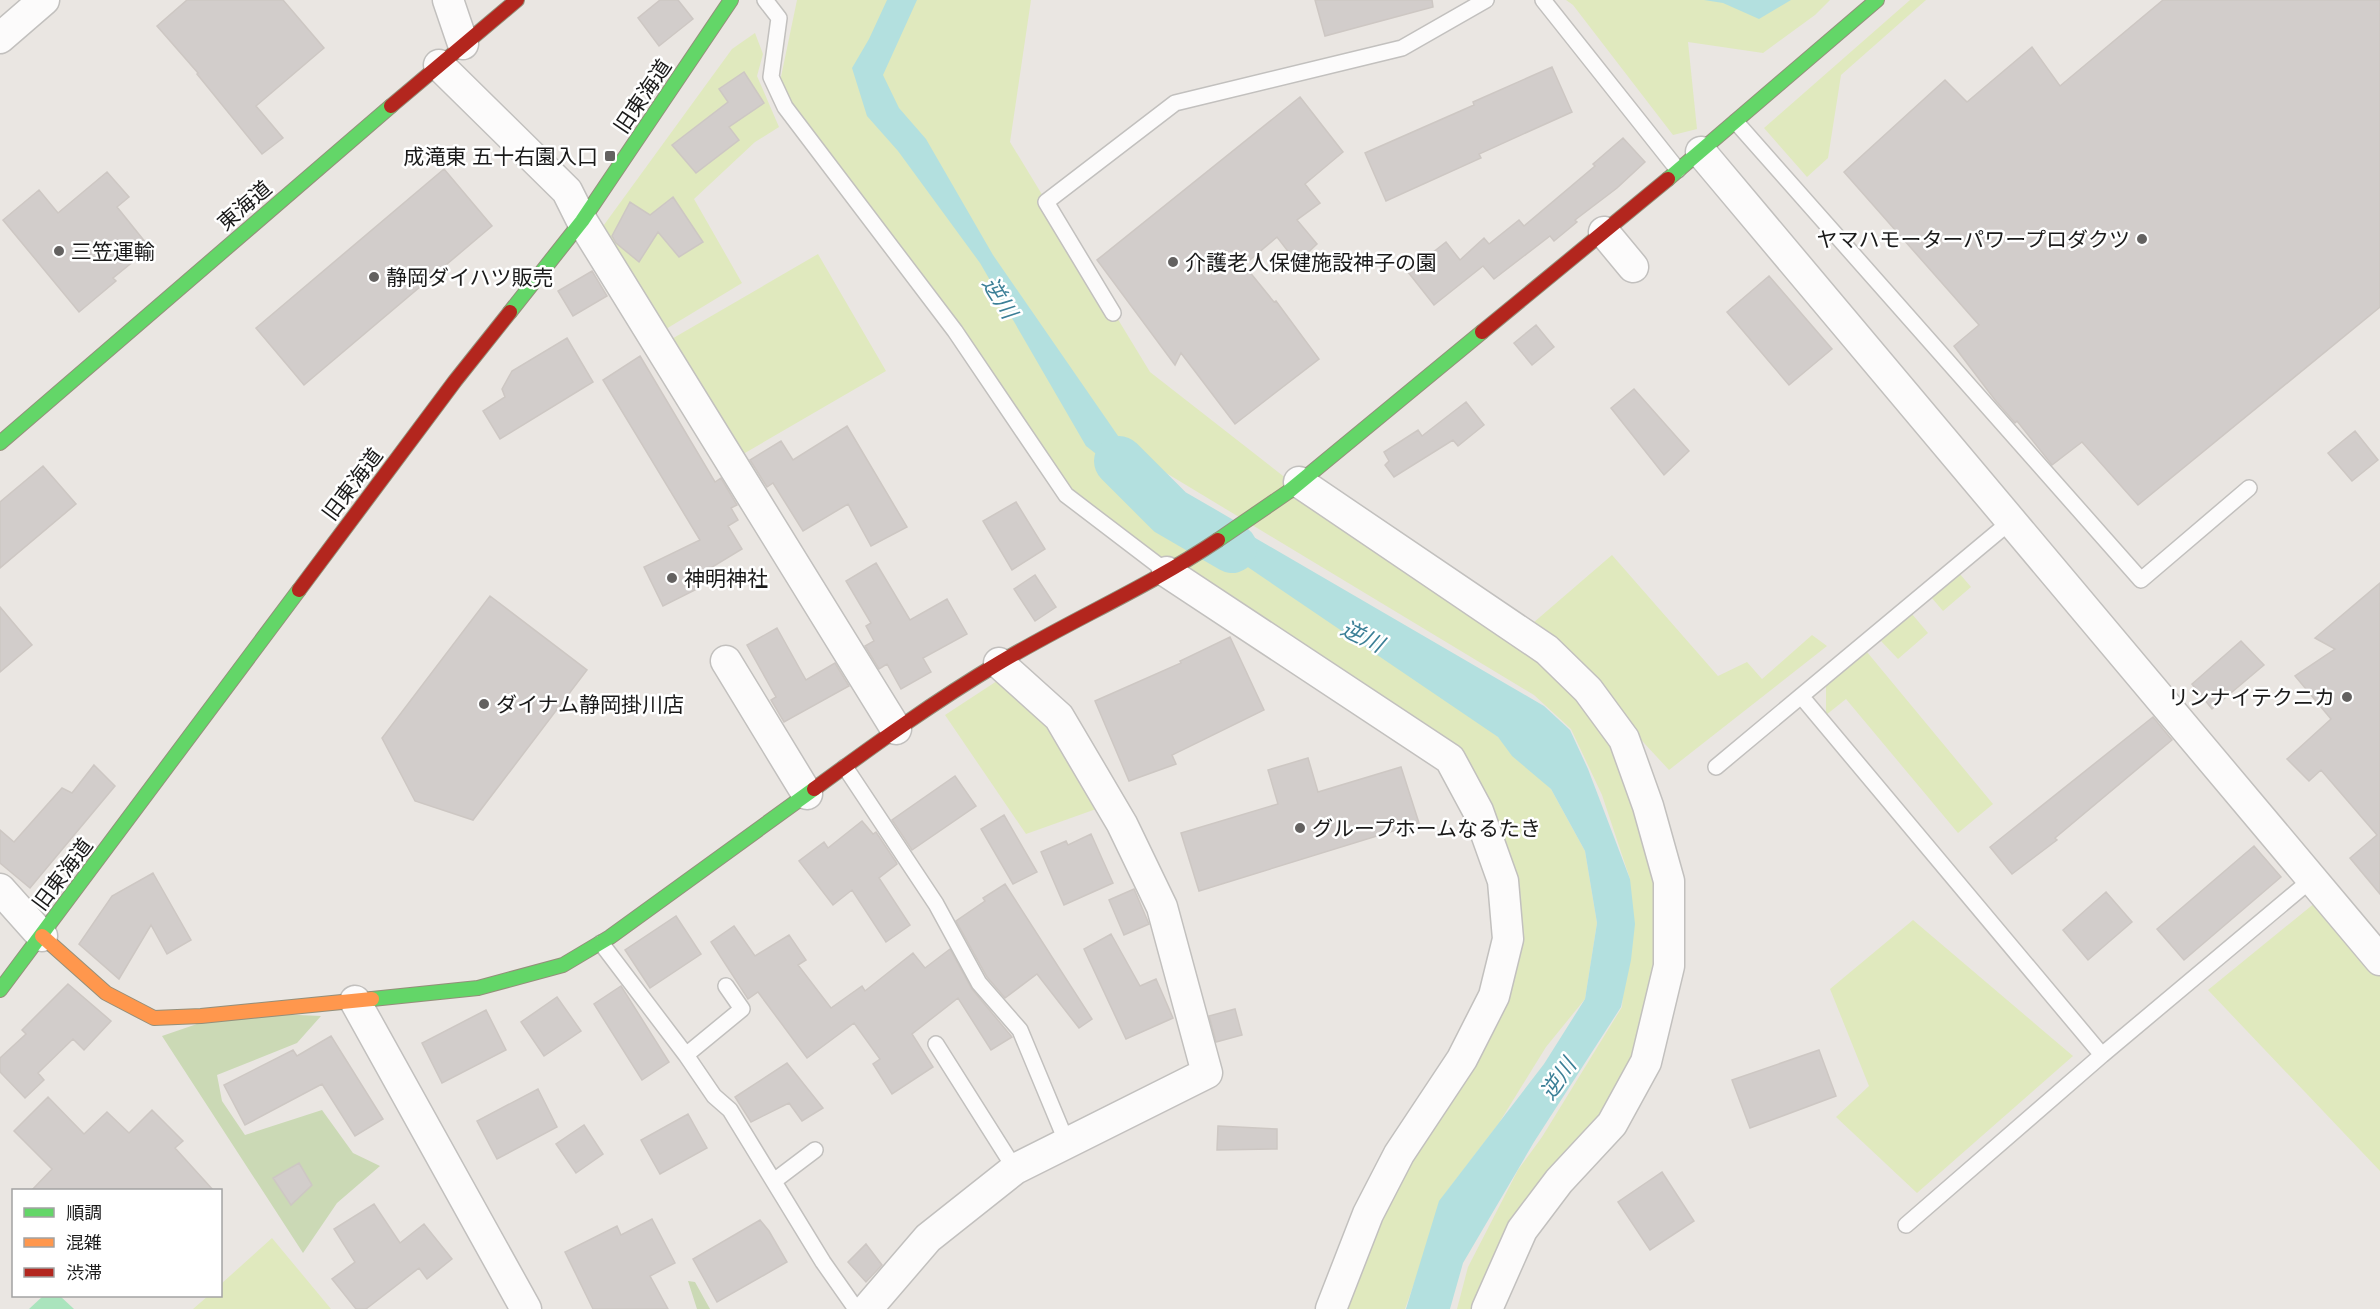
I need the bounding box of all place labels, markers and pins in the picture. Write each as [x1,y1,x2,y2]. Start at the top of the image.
place label: 成滝東 五十右園入口 [404,142,598,170]
marker: 成滝東 五十右園入口 [603,149,617,163]
place label: ヤマハモーターパワープロダクツ [1816,225,2130,253]
marker: ヤマハモーターパワープロダクツ [2135,232,2149,246]
place label: 三笠運輸 [71,237,155,265]
marker: 三笠運輸 [52,244,66,258]
place label: 介護老人保健施設神子の園 [1185,248,1437,276]
marker: 介護老人保健施設神子の園 [1166,255,1180,269]
place label: 静岡ダイハツ販売 [386,263,554,291]
marker: 静岡ダイハツ販売 [367,270,381,284]
place label: 神明神社 [684,564,768,592]
marker: 神明神社 [665,571,679,585]
place label: リンナイテクニカ [2167,683,2335,711]
place label: ダイナム静岡掛川店 [496,690,684,718]
marker: リンナイテクニカ [2340,690,2354,704]
marker: ダイナム静岡掛川店 [477,697,491,711]
place label: グループホームなるたき [1312,814,1541,842]
marker: グループホームなるたき [1293,821,1307,835]

